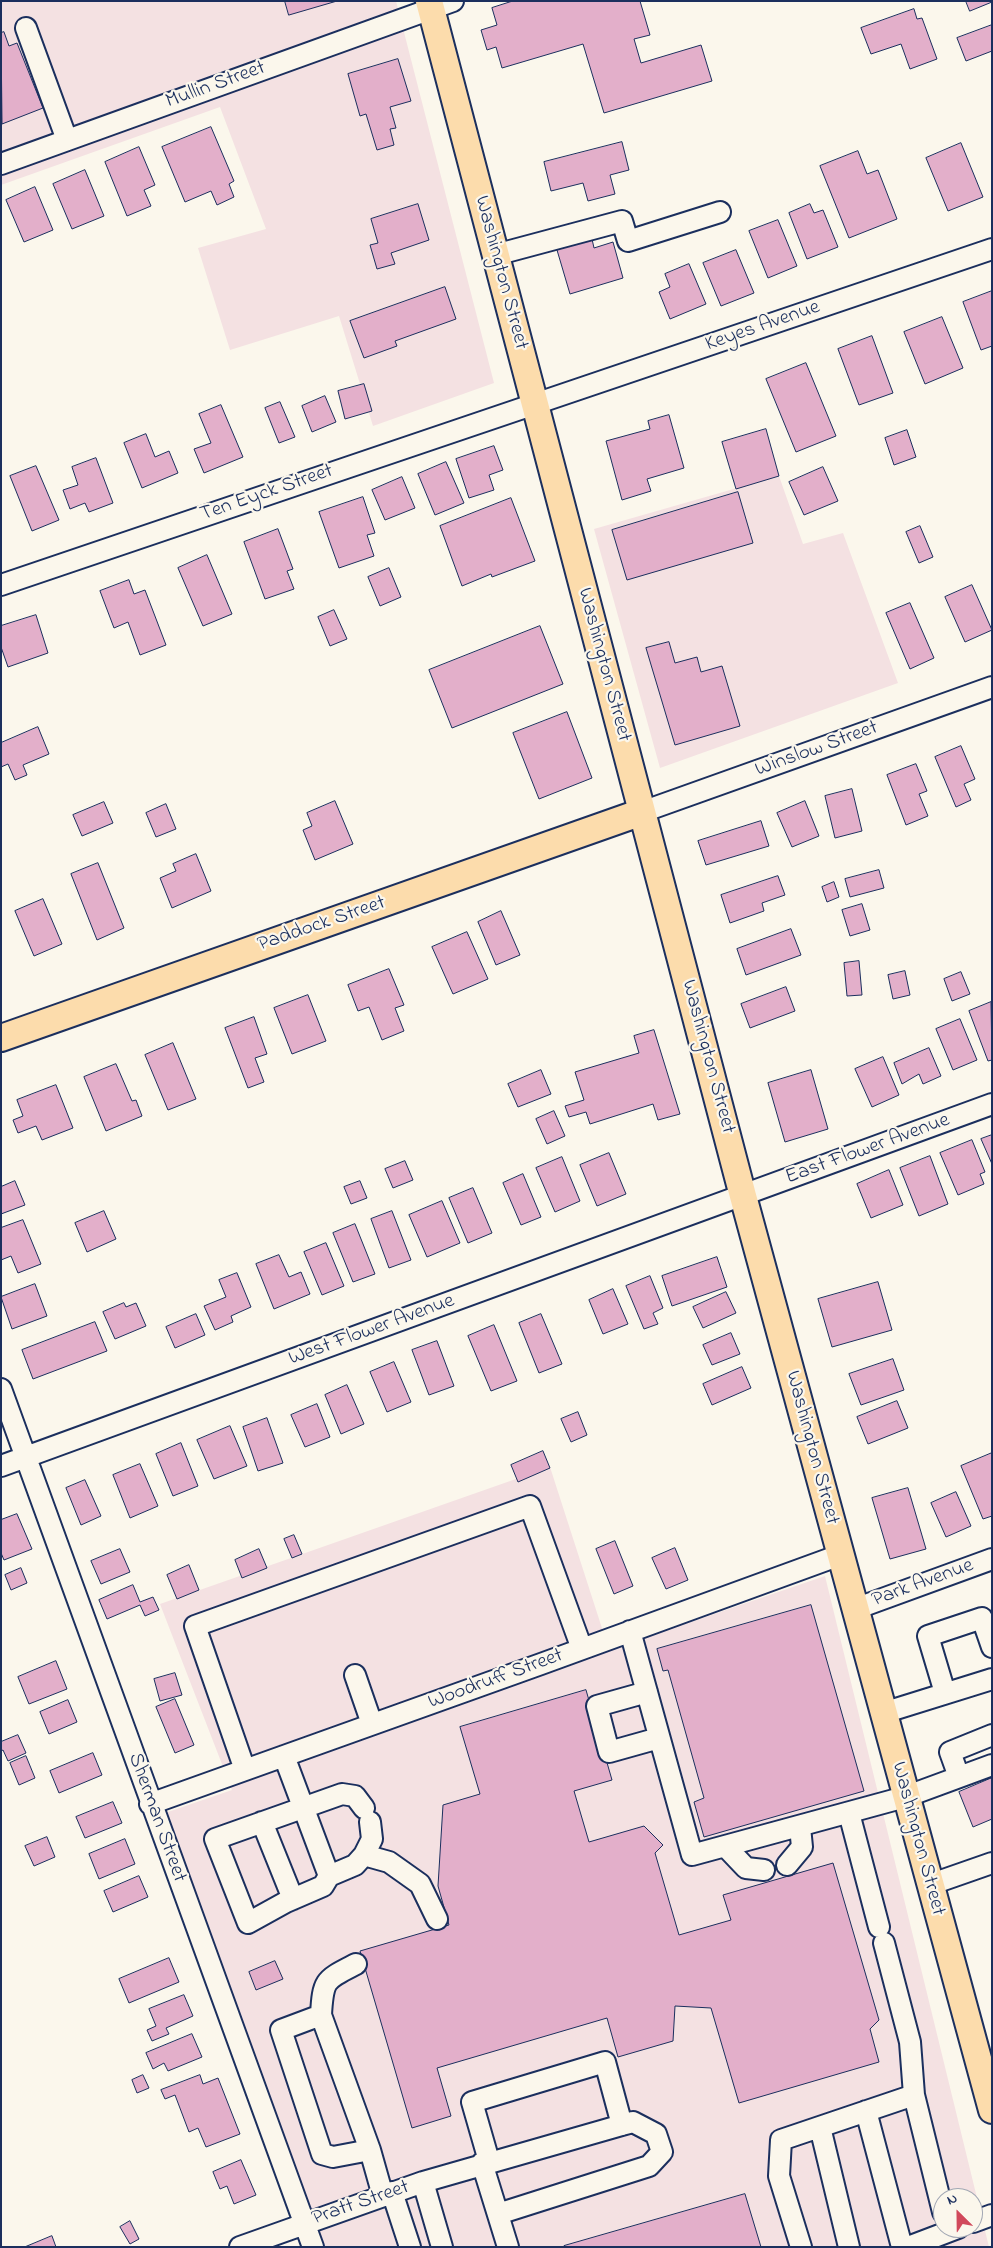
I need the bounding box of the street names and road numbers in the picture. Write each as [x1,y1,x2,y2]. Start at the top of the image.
street label: Mullin Street [163,56,269,116]
street label: Washington Street [467,193,533,353]
street label: Keyes Avenue [702,296,824,358]
street label: Ten Eyck Street [197,459,337,529]
street label: Washington Street [570,585,636,745]
street label: Winslow Street [752,716,882,784]
street label: Paddock Street [255,891,389,959]
street label: Washington Street [674,977,740,1137]
street label: East Flower Avenue [782,1109,954,1191]
street label: West Flower Avenue [286,1289,458,1373]
street label: Washington Street [778,1368,844,1528]
street label: Park Avenue [869,1554,977,1614]
street label: Woodruff Street [425,1644,567,1716]
street label: Sherman Street [121,1750,191,1886]
street label: Washington Street [884,1759,950,1919]
street label: Pratt Street [309,2176,413,2232]

